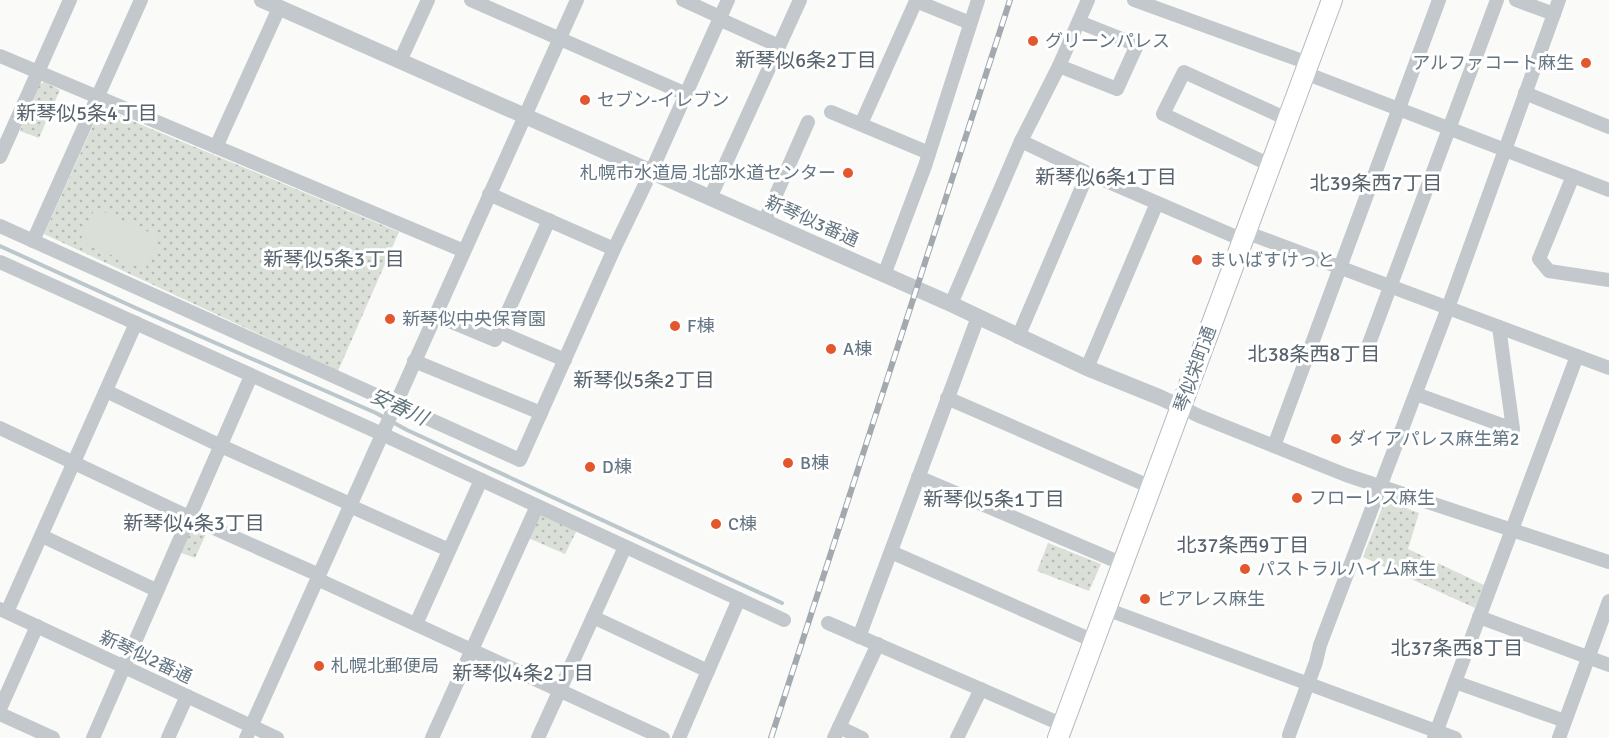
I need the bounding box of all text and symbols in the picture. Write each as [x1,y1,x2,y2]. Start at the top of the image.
place label: グリーンパレス [1045,30,1170,52]
marker: グリーンパレス [1026,34,1040,48]
district label: 新琴似6条2丁目 [735,48,877,73]
place label: アルファコート麻生 [1412,52,1574,74]
marker: アルファコート麻生 [1579,56,1593,70]
place label: セブン-イレブン [597,89,729,111]
marker: セブン-イレブン [578,93,592,107]
district label: 新琴似5条4丁目 [16,101,158,126]
place label: 札幌市水道局 北部水道センター [580,162,836,184]
district label: 新琴似6条1丁目 [1035,165,1177,190]
marker: 札幌市水道局 北部水道センター [841,166,855,180]
district label: 北39条西7丁目 [1310,171,1442,196]
street label: 新琴似3番通 [762,191,862,251]
district label: 新琴似5条3丁目 [263,247,405,272]
place label: まいばすけっと [1209,249,1335,271]
marker: まいばすけっと [1190,253,1204,267]
place label: 新琴似中央保育園 [402,308,546,330]
marker: 新琴似中央保育園 [383,312,397,326]
place label: F棟 [687,315,714,337]
marker: F棟 [668,319,682,333]
street label: 琴似栄町通 [1169,323,1221,415]
place label: A棟 [843,338,872,360]
marker: A棟 [824,342,838,356]
district label: 北38条西8丁目 [1248,342,1380,367]
district label: 新琴似5条2丁目 [573,368,715,393]
water label: 安春川 [367,383,433,432]
place label: ダイアパレス麻生第2 [1348,428,1519,450]
marker: ダイアパレス麻生第2 [1329,432,1343,446]
place label: B棟 [800,452,829,474]
place label: D棟 [602,456,632,478]
marker: B棟 [781,456,795,470]
marker: D棟 [583,460,597,474]
district label: 新琴似5条1丁目 [923,487,1065,512]
place label: フローレス麻生 [1309,487,1435,509]
marker: フローレス麻生 [1290,491,1304,505]
district label: 新琴似4条3丁目 [123,511,265,536]
place label: C棟 [728,513,757,535]
marker: C棟 [709,517,723,531]
district label: 北37条西9丁目 [1177,533,1309,558]
place label: パストラルハイム麻生 [1257,558,1436,580]
marker: パストラルハイム麻生 [1238,562,1252,576]
place label: ピアレス麻生 [1157,588,1265,610]
marker: ピアレス麻生 [1138,592,1152,606]
street label: 新琴似2番通 [96,626,196,688]
district label: 北37条西8丁目 [1391,636,1523,661]
place label: 札幌北郵便局 [331,655,439,677]
marker: 札幌北郵便局 [312,659,326,673]
district label: 新琴似4条2丁目 [452,661,594,686]

